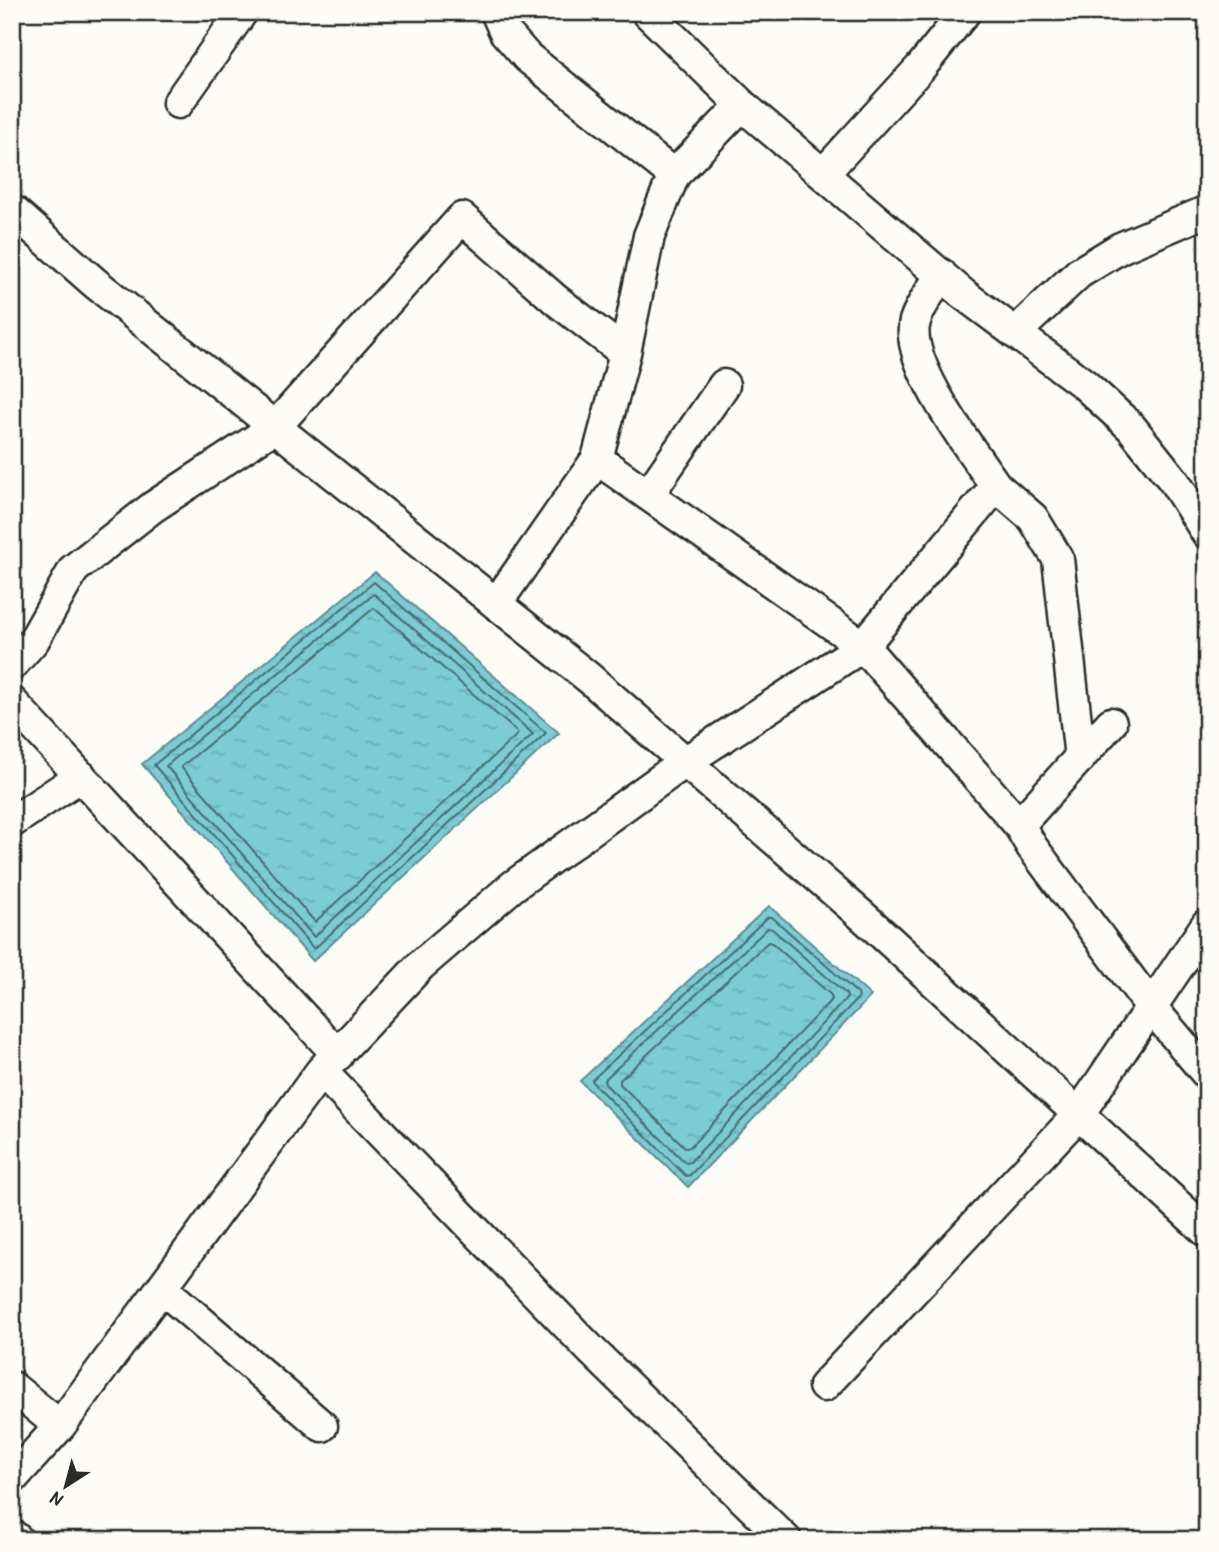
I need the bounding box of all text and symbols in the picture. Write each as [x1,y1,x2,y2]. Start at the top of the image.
north arrow [32,1450,102,1520]
text: N [44,1486,68,1513]

